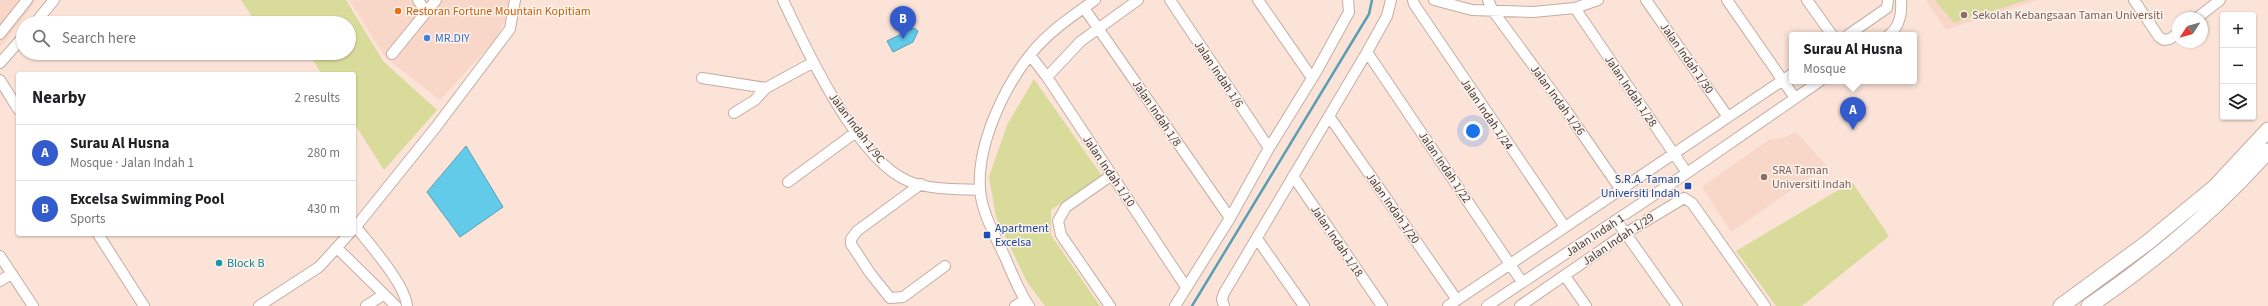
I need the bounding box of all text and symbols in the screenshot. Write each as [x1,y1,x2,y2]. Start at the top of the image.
place label: Restoran Fortune Mountain Kopitiam [406,3,591,20]
marker: Restoran Fortune Mountain Kopitiam [393,6,403,16]
pin: B [890,6,916,39]
place label: Sekolah Kebangsaan Taman Universiti [1972,7,2163,24]
marker: Sekolah Kebangsaan Taman Universiti [1959,10,1969,20]
north arrow [2172,12,2208,48]
map controls [2220,12,2256,120]
button: + [2220,12,2256,48]
search box [16,16,356,60]
street label: Jalan Indah 1/30 [1656,19,1717,97]
icon: search [30,27,52,49]
text: Search here [62,28,136,49]
place label: MR.DIY [435,30,470,47]
popup [1789,32,1917,84]
marker: MR.DIY [422,33,432,43]
street label: Jalan Indah 1/6 [1190,37,1247,111]
text: Surau Al Husna [1803,39,1903,60]
button: − [2220,48,2256,84]
street label: Jalan Indah 1/28 [1600,52,1661,131]
text: Mosque [1803,60,1846,78]
street label: Jalan Indah 1/26 [1526,62,1589,139]
street label: Jalan Indah 1/24 [1456,75,1517,154]
street label: Jalan Indah 1/8 [1128,76,1185,150]
button: layers [2220,84,2256,120]
text: Nearby [32,86,86,110]
text: 2 results [295,89,340,107]
street label: Jalan Indah 1/9C [824,90,889,167]
pin: A [1840,97,1866,130]
your location [1463,121,1483,141]
street label: Jalan Indah 1/22 [1414,128,1475,207]
street label: Jalan Indah 1/10 [1078,132,1139,211]
text: Surau Al Husna [70,133,169,154]
text: A [41,144,49,162]
text: 280 m [307,144,340,162]
text: Mosque · Jalan Indah 1 [70,154,194,172]
place label: SRA Taman Universiti Indah [1772,162,1851,193]
street label: Jalan Indah 1/20 [1362,169,1423,247]
place label: S.R.A. Taman Universiti Indah [1601,171,1680,202]
marker: SRA Taman Universiti Indah [1759,172,1769,182]
marker: S.R.A. Taman Universiti Indah [1683,181,1693,191]
text: Excelsa Swimming Pool [70,189,224,210]
text: B [41,200,49,218]
text: 430 m [307,200,340,218]
street label: Jalan Indah 1/18 [1306,202,1367,281]
street label: Jalan Indah 1/29 [1579,209,1658,270]
text: Sports [70,210,105,228]
street label: Jalan Indah 1 [1562,210,1628,261]
place label: Apartment Excelsa [995,220,1049,251]
marker: Apartment Excelsa [982,230,992,240]
place label: Block B [227,255,265,272]
marker: Block B [214,258,224,268]

